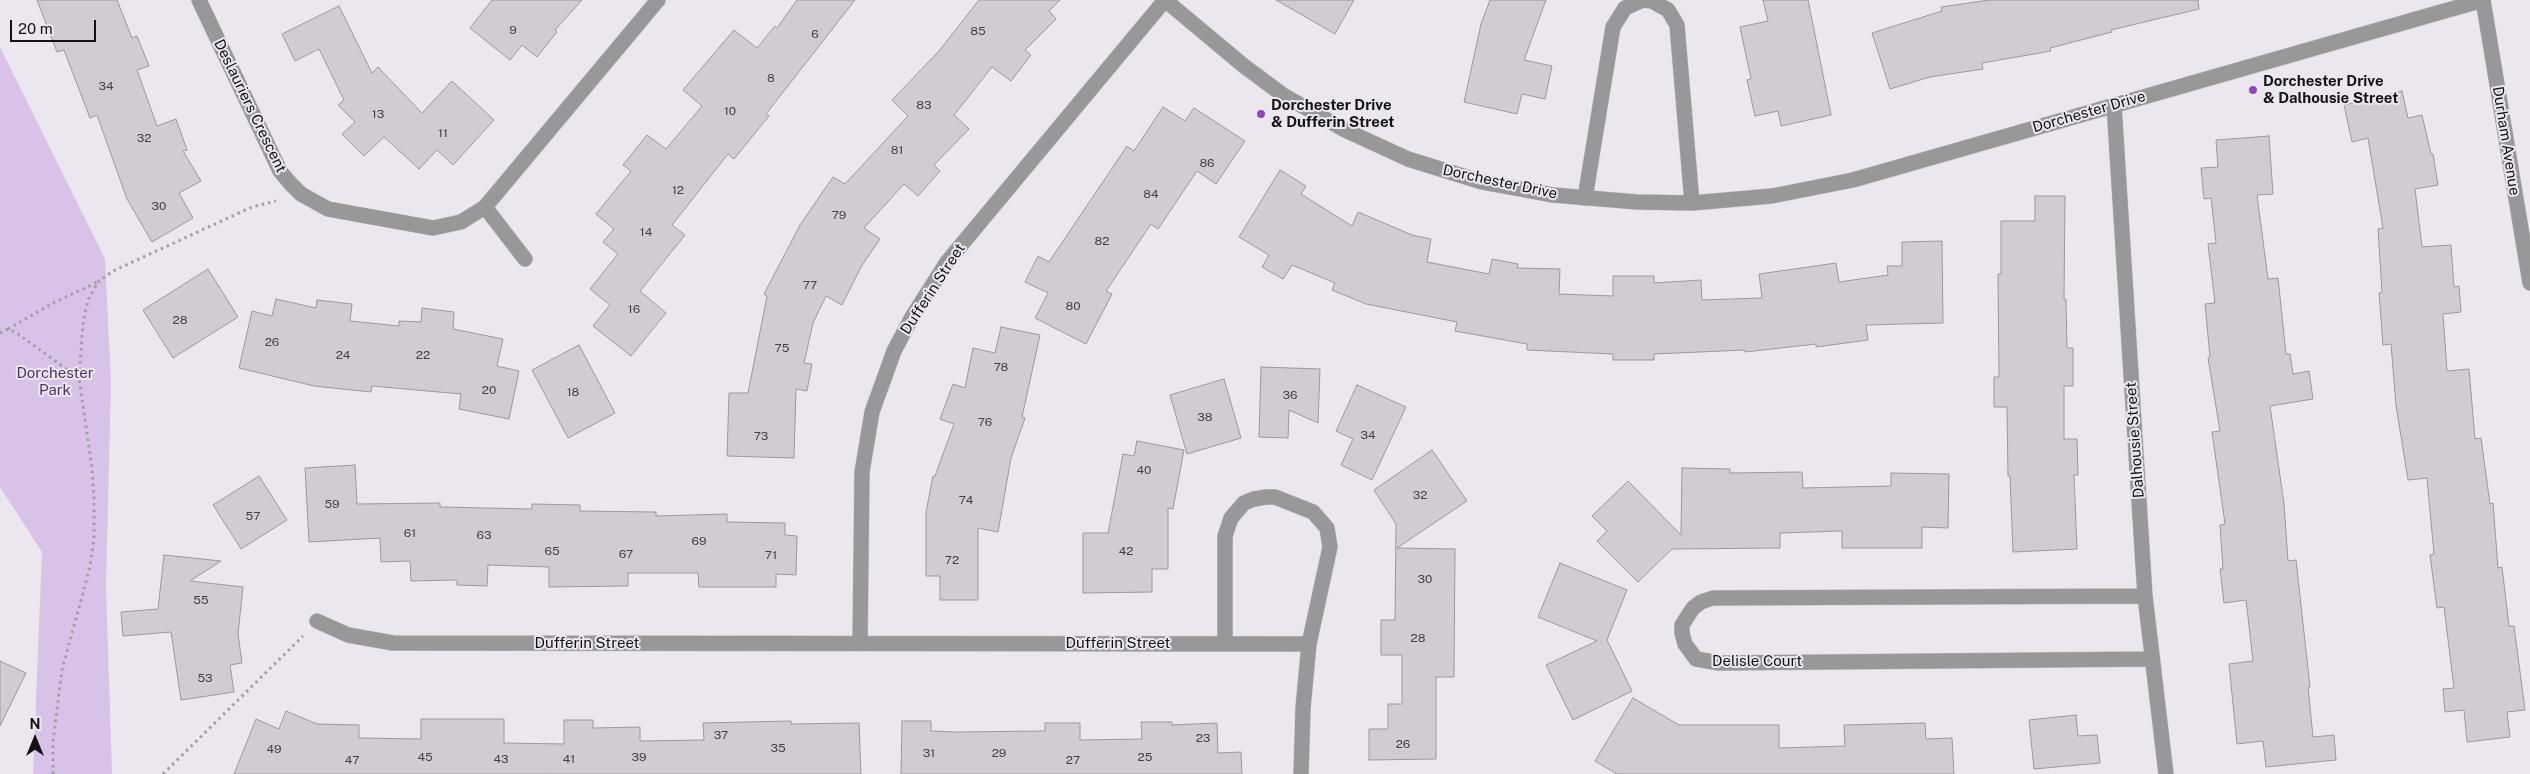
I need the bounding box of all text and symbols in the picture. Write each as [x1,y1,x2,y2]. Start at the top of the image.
scale bar [12,10,99,42]
text: 20 m [18,20,53,37]
house number: 9 [509,23,517,37]
house number: 85 [970,24,986,38]
house number: 6 [811,27,819,41]
street label: Deslauriers Crescent [210,36,290,176]
house number: 8 [767,71,775,85]
place label: Dorchester Drive & Dalhousie Street [2263,72,2398,107]
house number: 34 [98,79,114,93]
marker: Dorchester Drive & Dalhousie Street [2247,84,2259,96]
street label: Durham Avenue [2488,85,2524,197]
street label: Dorchester Drive [2030,87,2148,137]
place label: Dorchester Drive & Dufferin Street [1271,96,1395,131]
house number: 83 [916,98,932,112]
house number: 10 [724,104,736,118]
house number: 13 [372,107,384,121]
marker: Dorchester Drive & Dufferin Street [1255,108,1267,120]
house number: 11 [438,126,448,140]
house number: 32 [137,131,151,145]
house number: 81 [891,143,903,157]
house number: 86 [1199,156,1215,170]
street label: Dorchester Drive [1441,161,1559,203]
house number: 12 [672,183,684,197]
house number: 84 [1143,187,1159,201]
house number: 30 [152,199,166,213]
house number: 79 [832,208,846,222]
house number: 14 [640,225,652,239]
house number: 82 [1095,234,1109,248]
street label: Dufferin Street [897,240,969,338]
house number: 77 [803,278,817,292]
house number: 80 [1065,299,1081,313]
house number: 16 [628,302,640,316]
house number: 28 [173,313,187,327]
house number: 26 [265,335,279,349]
house number: 75 [775,341,789,355]
house number: 24 [336,348,350,362]
house number: 22 [416,348,430,362]
house number: 78 [994,360,1008,374]
park label: Dorchester Park [16,364,94,399]
street label: Dalhousie Street [2122,381,2148,499]
house number: 20 [482,383,496,397]
house number: 18 [567,385,579,399]
house number: 36 [1283,388,1297,402]
house number: 38 [1197,410,1213,424]
house number: 76 [978,415,992,429]
house number: 34 [1360,428,1376,442]
house number: 73 [754,429,768,443]
house number: 40 [1137,463,1151,477]
house number: 32 [1413,488,1427,502]
house number: 74 [959,493,973,507]
house number: 59 [324,497,340,511]
house number: 57 [246,509,260,523]
house number: 61 [404,526,416,540]
house number: 63 [477,528,491,542]
house number: 69 [692,534,706,548]
house number: 65 [544,544,560,558]
house number: 42 [1119,544,1133,558]
house number: 67 [619,547,633,561]
house number: 71 [765,548,777,562]
house number: 72 [945,553,959,567]
house number: 30 [1418,572,1432,586]
house number: 55 [193,593,209,607]
house number: 28 [1411,631,1425,645]
street label: Dufferin Street [535,634,639,652]
street label: Dufferin Street [1066,634,1170,652]
street label: Delisle Court [1712,652,1802,670]
house number: 53 [197,671,213,685]
north arrow [10,714,60,764]
text: N [30,716,40,732]
house number: 37 [714,728,728,742]
house number: 23 [1196,731,1210,745]
house number: 26 [1396,737,1410,751]
house number: 35 [770,741,786,755]
house number: 49 [266,742,282,756]
house number: 31 [923,746,935,760]
house number: 29 [992,746,1006,760]
house number: 45 [417,750,433,764]
house number: 39 [632,750,646,764]
house number: 25 [1138,750,1152,764]
house number: 43 [493,752,509,766]
house number: 41 [563,752,575,766]
house number: 47 [345,753,359,767]
house number: 27 [1066,753,1080,767]

